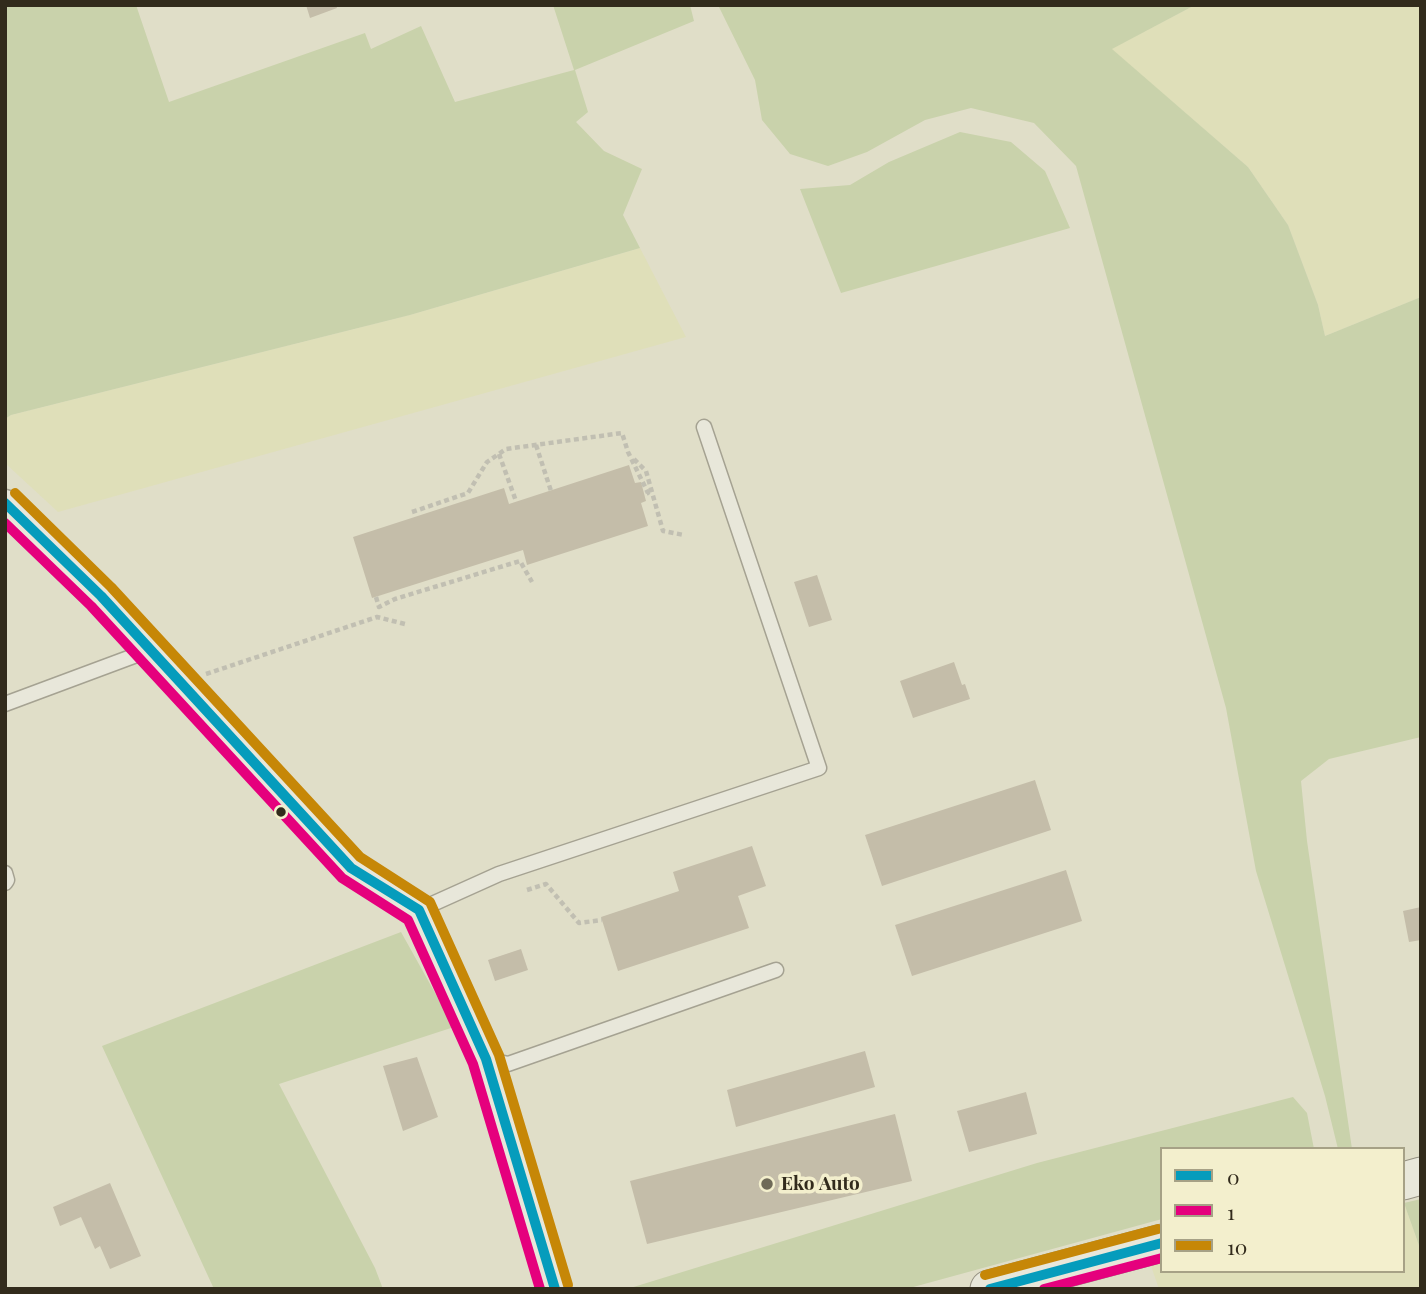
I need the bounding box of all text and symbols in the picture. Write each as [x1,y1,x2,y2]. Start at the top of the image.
unlabelled marker [274,805,288,819]
legend [1160,1147,1405,1273]
text: 0 [1227,1162,1240,1190]
place label: Eko Auto [781,1173,860,1195]
marker: Eko Auto [759,1176,775,1192]
text: 1 [1227,1197,1235,1225]
text: 10 [1227,1232,1247,1260]

